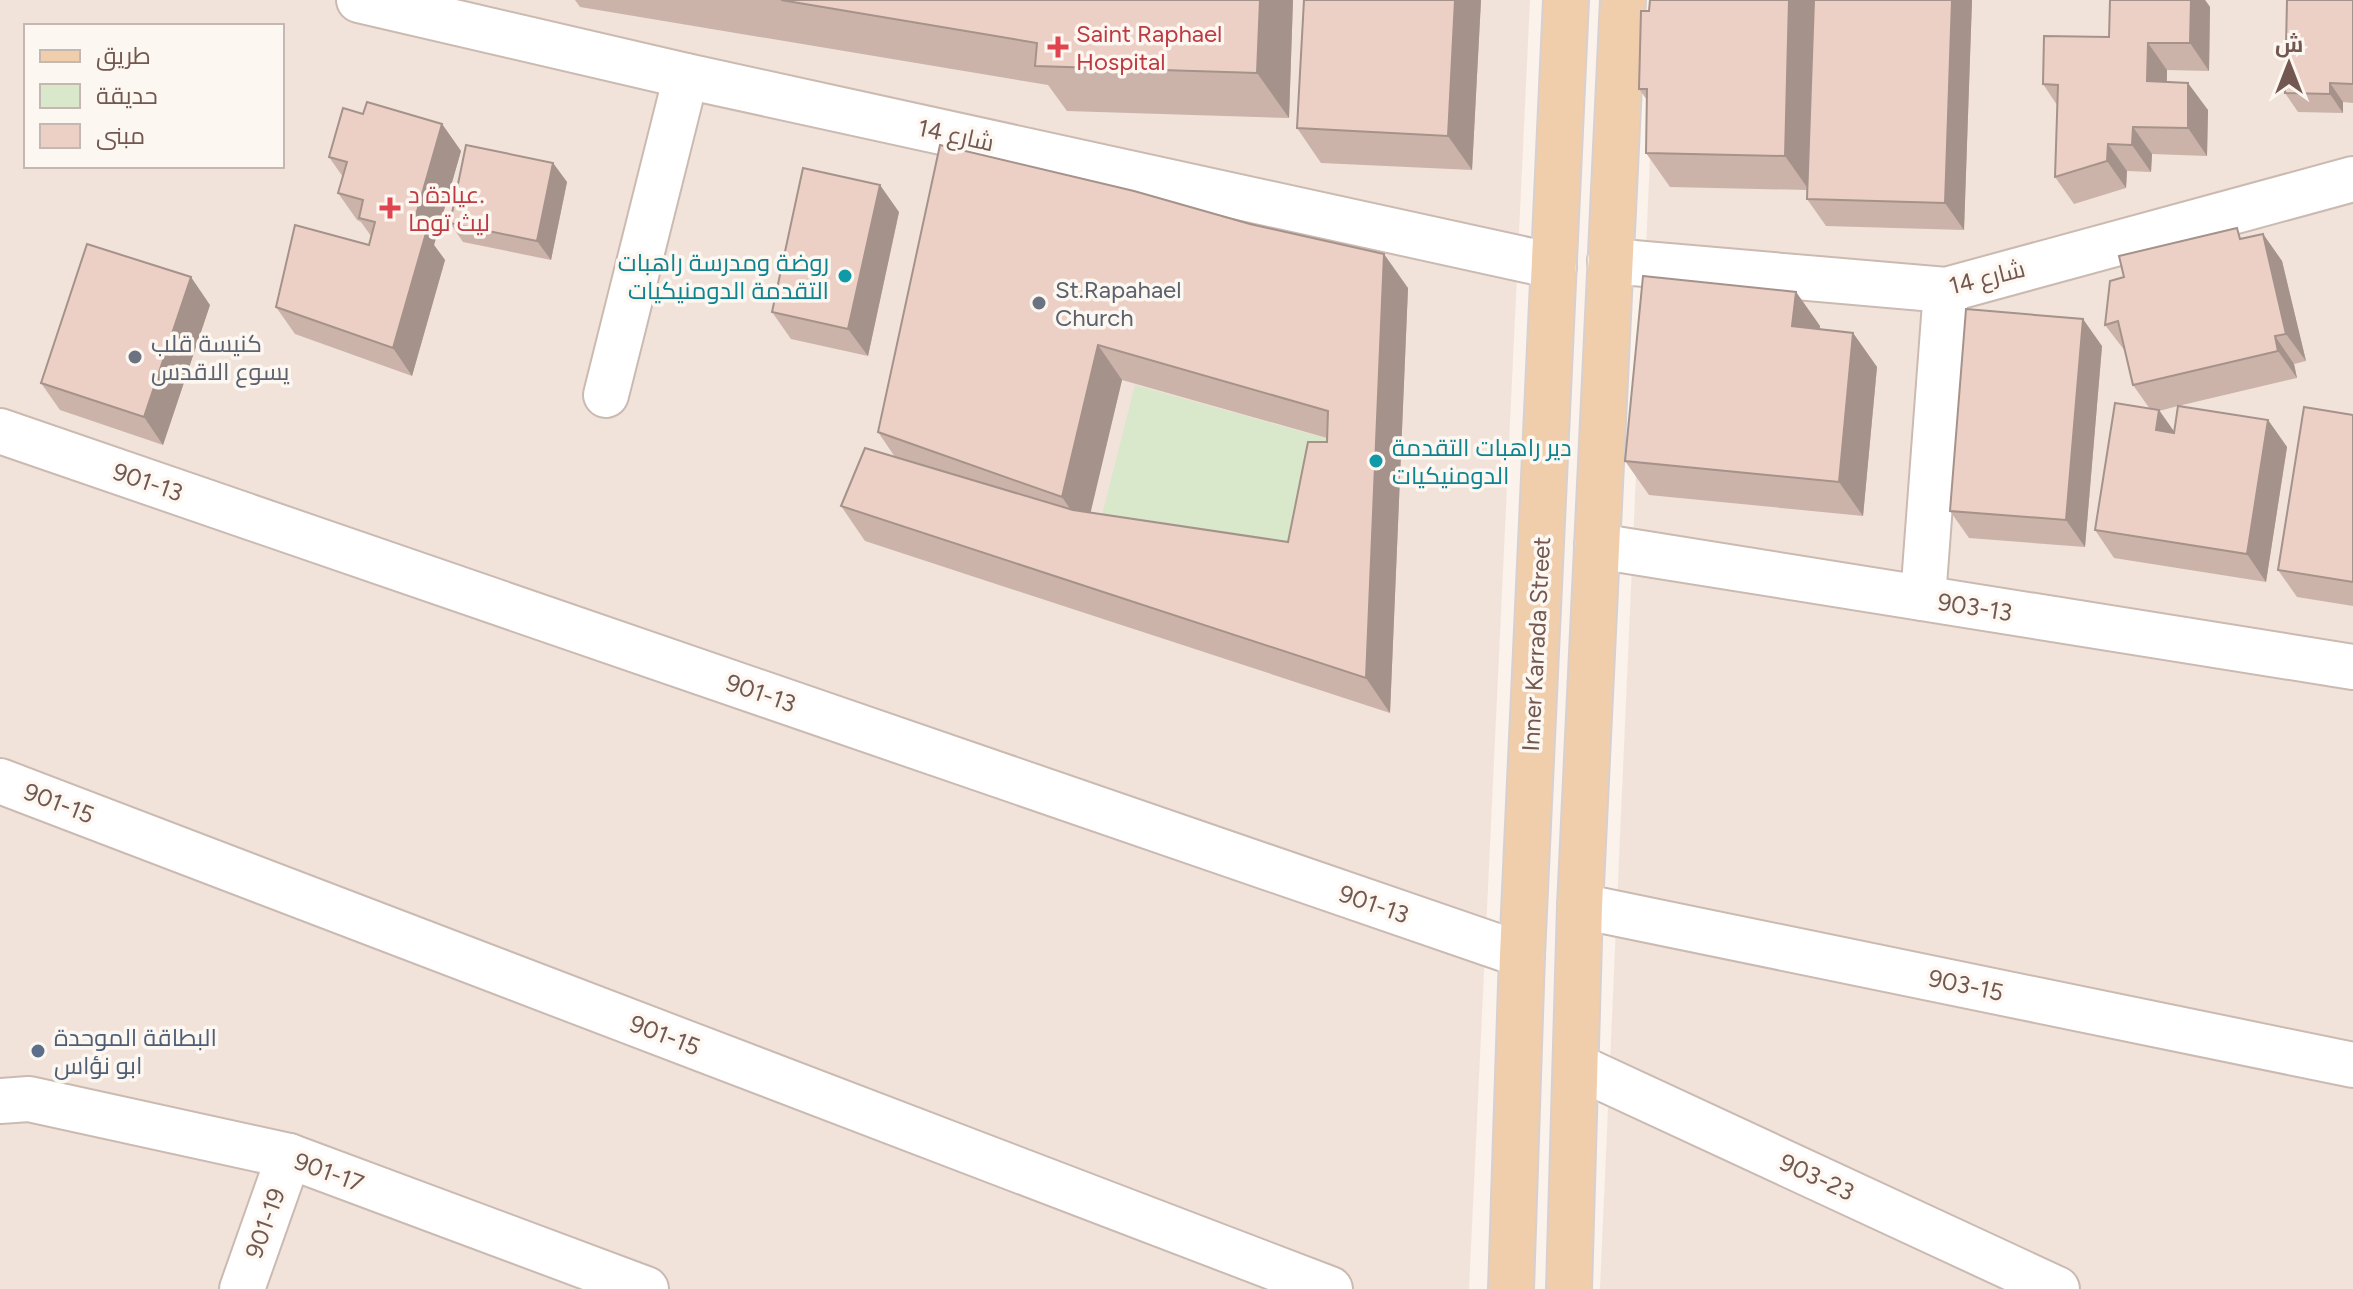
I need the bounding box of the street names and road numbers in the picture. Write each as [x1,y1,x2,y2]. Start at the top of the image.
street label: شارع 14 [915,113,997,159]
street label: شارع 14 [1946,254,2028,302]
street label: 901-13 [109,457,187,507]
street label: Inner Karrada Street [1516,536,1556,752]
street label: 903-13 [1936,587,2014,627]
street label: 901-13 [722,668,800,718]
street label: 901-15 [20,776,98,830]
street label: 901-13 [1335,879,1413,929]
street label: 903-15 [1926,963,2006,1007]
street label: 901-15 [626,1008,704,1062]
street label: 901-17 [290,1146,368,1198]
street label: 903-23 [1775,1147,1859,1207]
street label: 901-19 [239,1184,291,1262]

